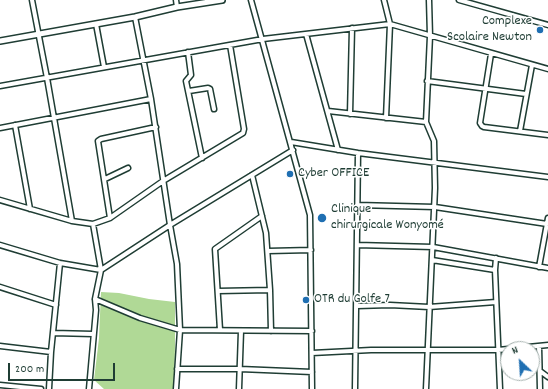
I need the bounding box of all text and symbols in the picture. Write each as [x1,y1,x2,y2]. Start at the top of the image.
place label: Complexe Scolaire Newton [447,14,532,46]
marker: Complexe Scolaire Newton [535,25,545,35]
place label: Cyber OFFICE [298,166,369,182]
marker: Cyber OFFICE [285,169,295,179]
place label: Clinique chirurgicale Wonyomé [331,202,444,234]
marker: Clinique chirurgicale Wonyomé [316,212,328,224]
place label: OTR du Golfe 7 [314,292,390,308]
marker: OTR du Golfe 7 [301,295,311,305]
north arrow [500,341,540,381]
text: N [510,343,521,359]
scale bar [10,355,117,381]
text: 200 m [15,361,44,378]

